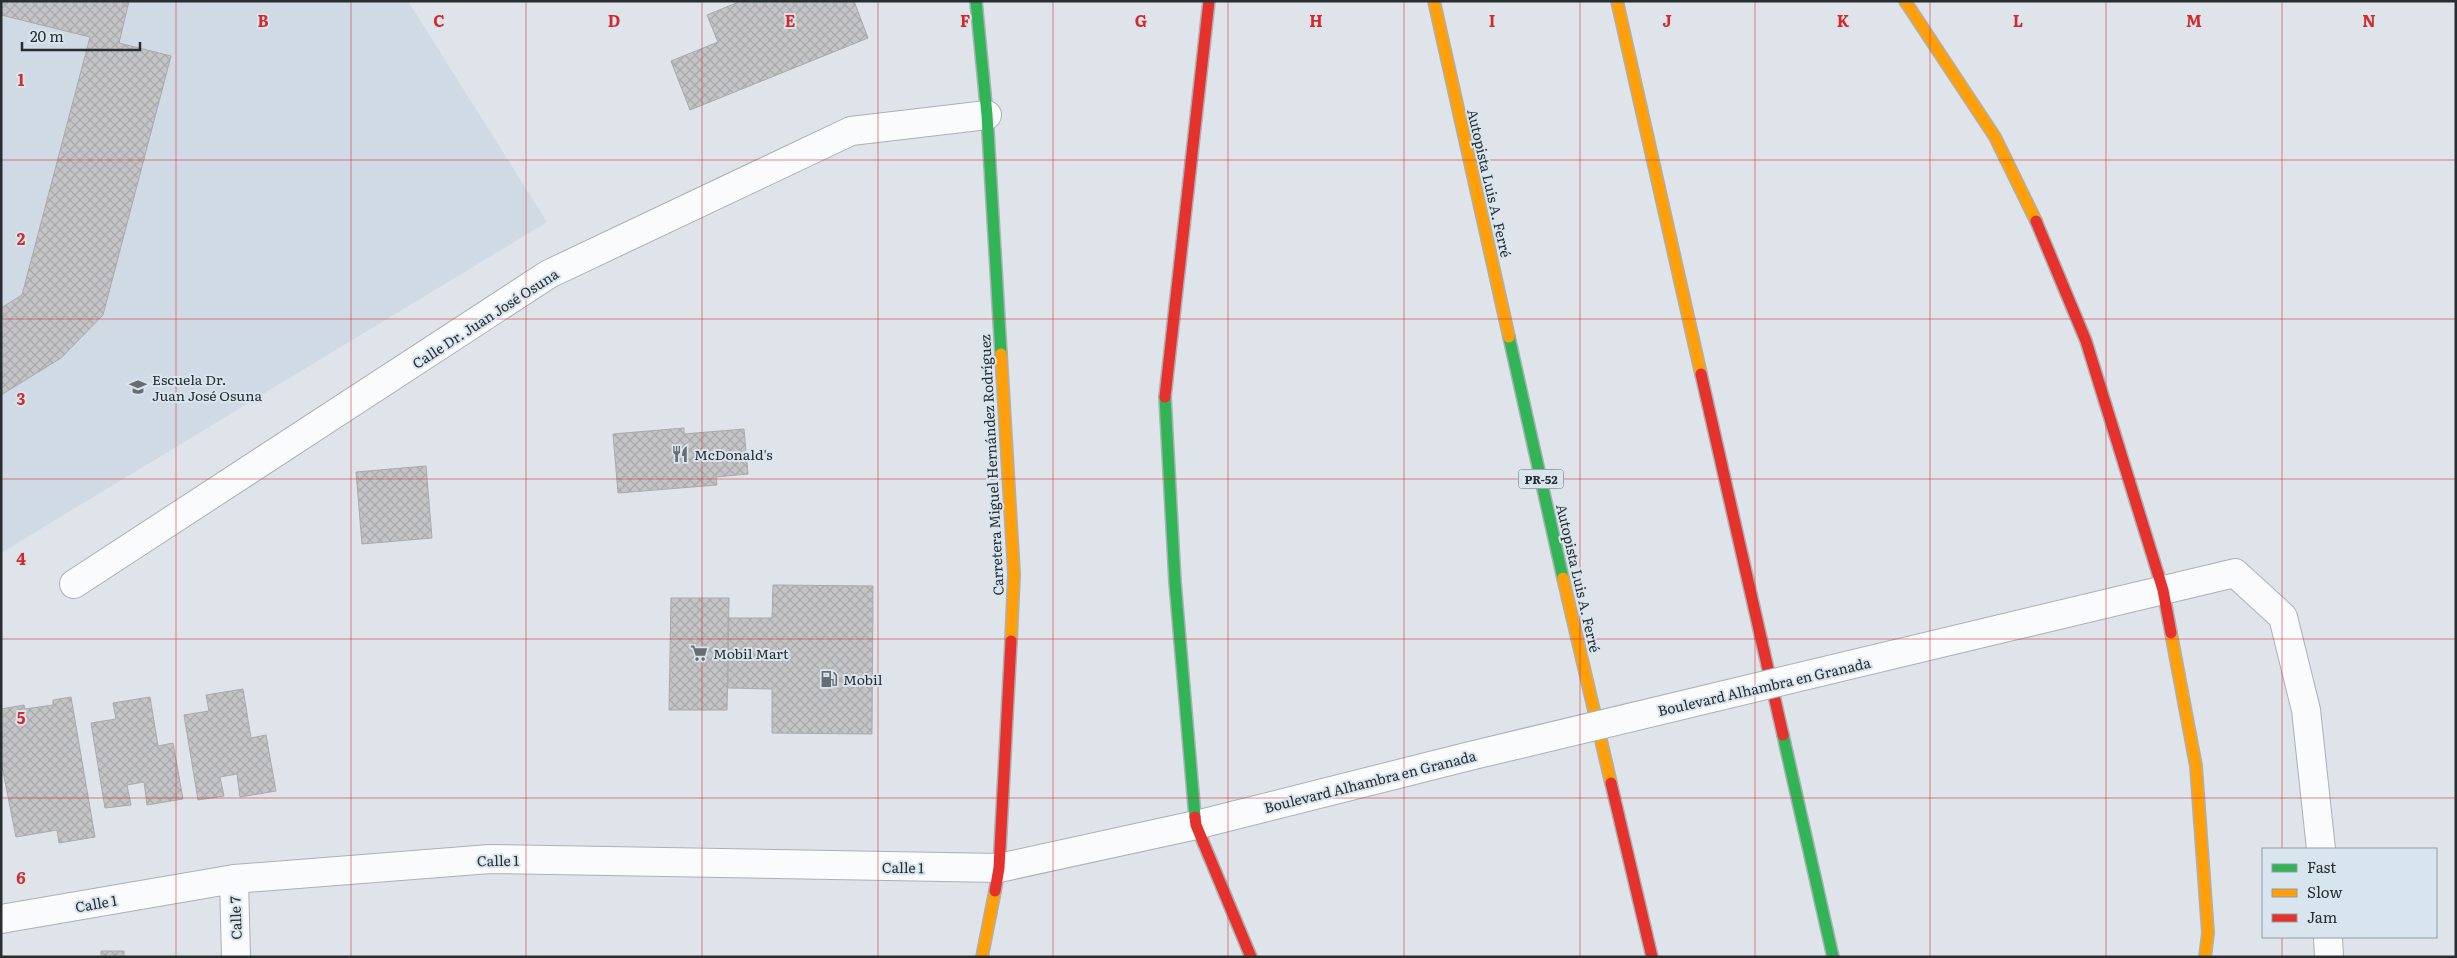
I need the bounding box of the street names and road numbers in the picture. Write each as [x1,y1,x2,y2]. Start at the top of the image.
street label: Autopista Luis A. Ferré [1463,107,1517,259]
street label: Calle Dr. Juan José Osuna [408,263,562,373]
street label: Carretera Miguel Hernández Rodríguez [974,334,1008,596]
road number: PR-52 [1518,469,1564,488]
street label: Autopista Luis A. Ferré [1552,502,1606,654]
street label: Boulevard Alhambra en Granada [1656,652,1873,720]
street label: Boulevard Alhambra en Granada [1262,745,1479,817]
street label: Calle 1 [477,850,520,870]
street label: Calle 1 [882,857,925,877]
street label: Calle 1 [73,889,119,917]
street label: Calle 7 [224,896,246,940]

